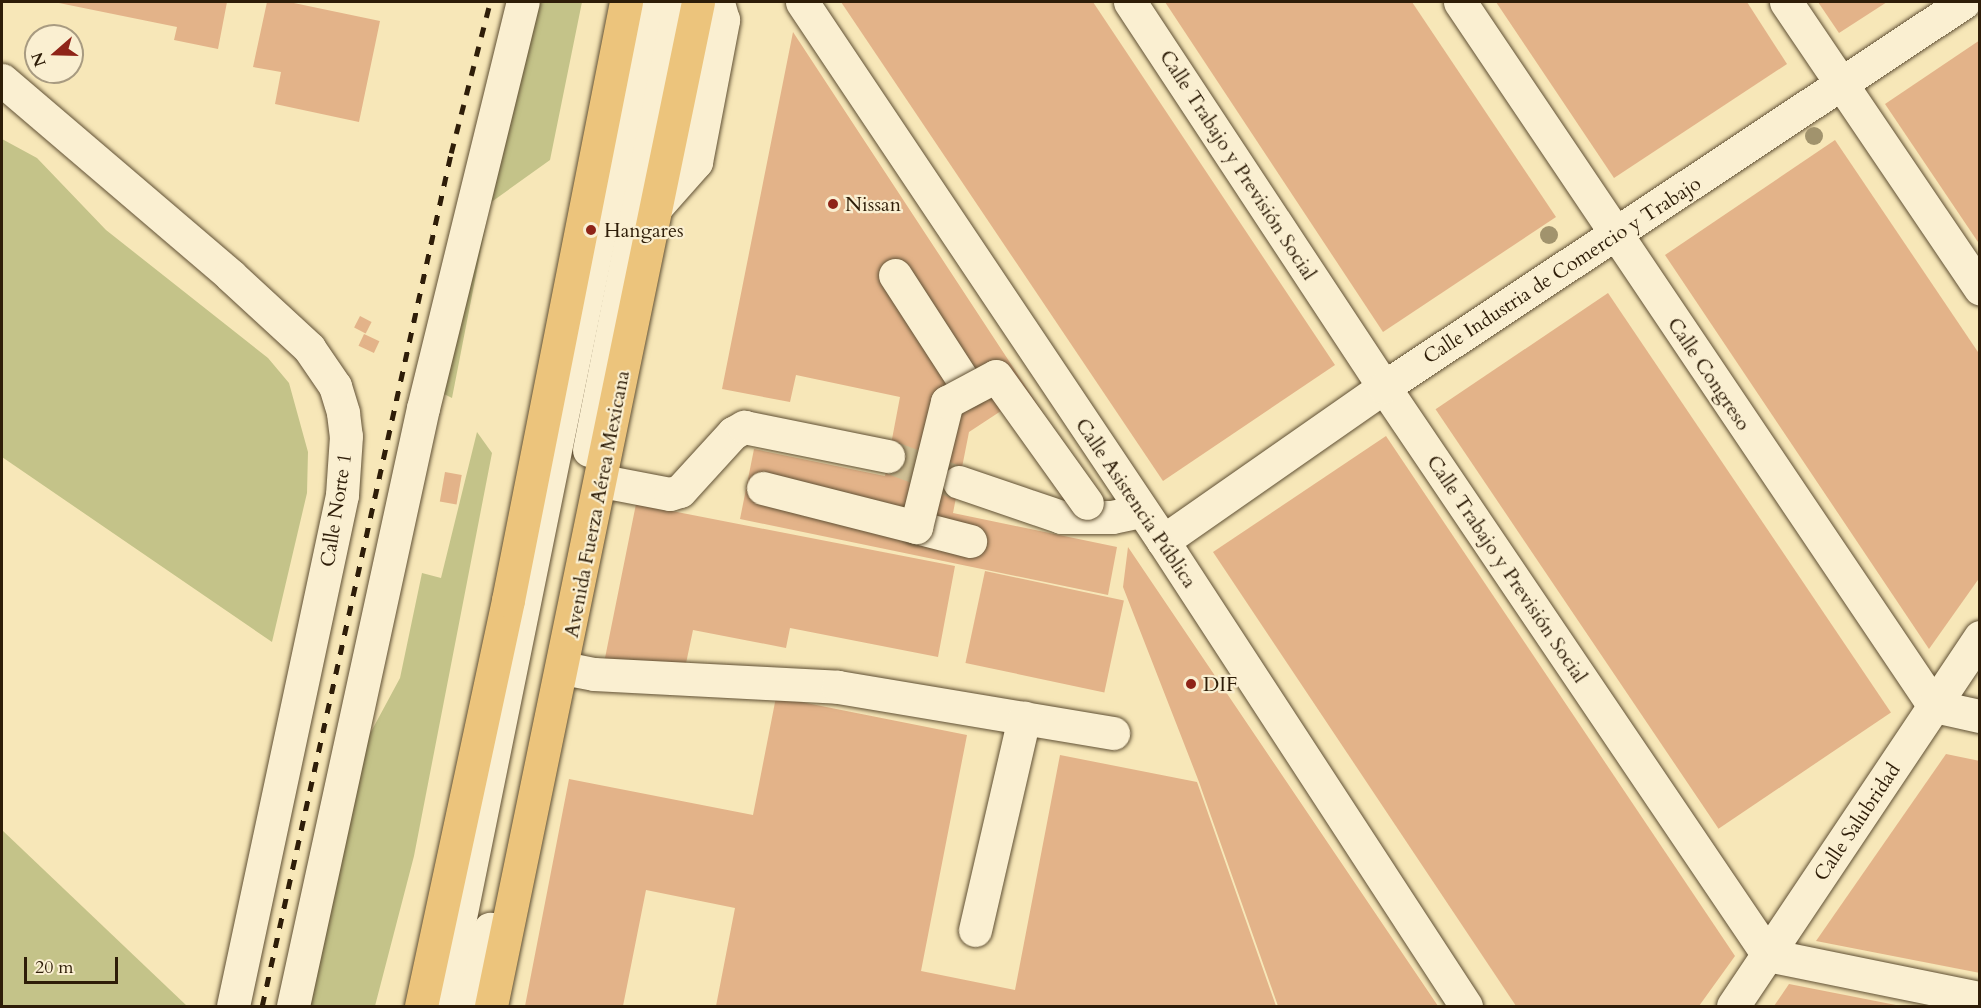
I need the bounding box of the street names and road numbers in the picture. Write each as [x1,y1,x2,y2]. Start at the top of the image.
street label: Calle Trabajo y Previsión Social [1155,45,1321,285]
street label: Calle Industria de Comercio y Trabajo [1419,171,1705,369]
street label: Calle Congreso [1662,313,1756,435]
street label: Avenida Fuerza Aérea Mexicana [559,368,635,640]
street label: Calle Asistencia Pública [1070,414,1202,592]
street label: Calle Norte 1 [315,451,357,569]
street label: Calle Trabajo y Previsión Social [1422,451,1592,687]
street label: Calle Salubridad [1809,759,1905,885]

